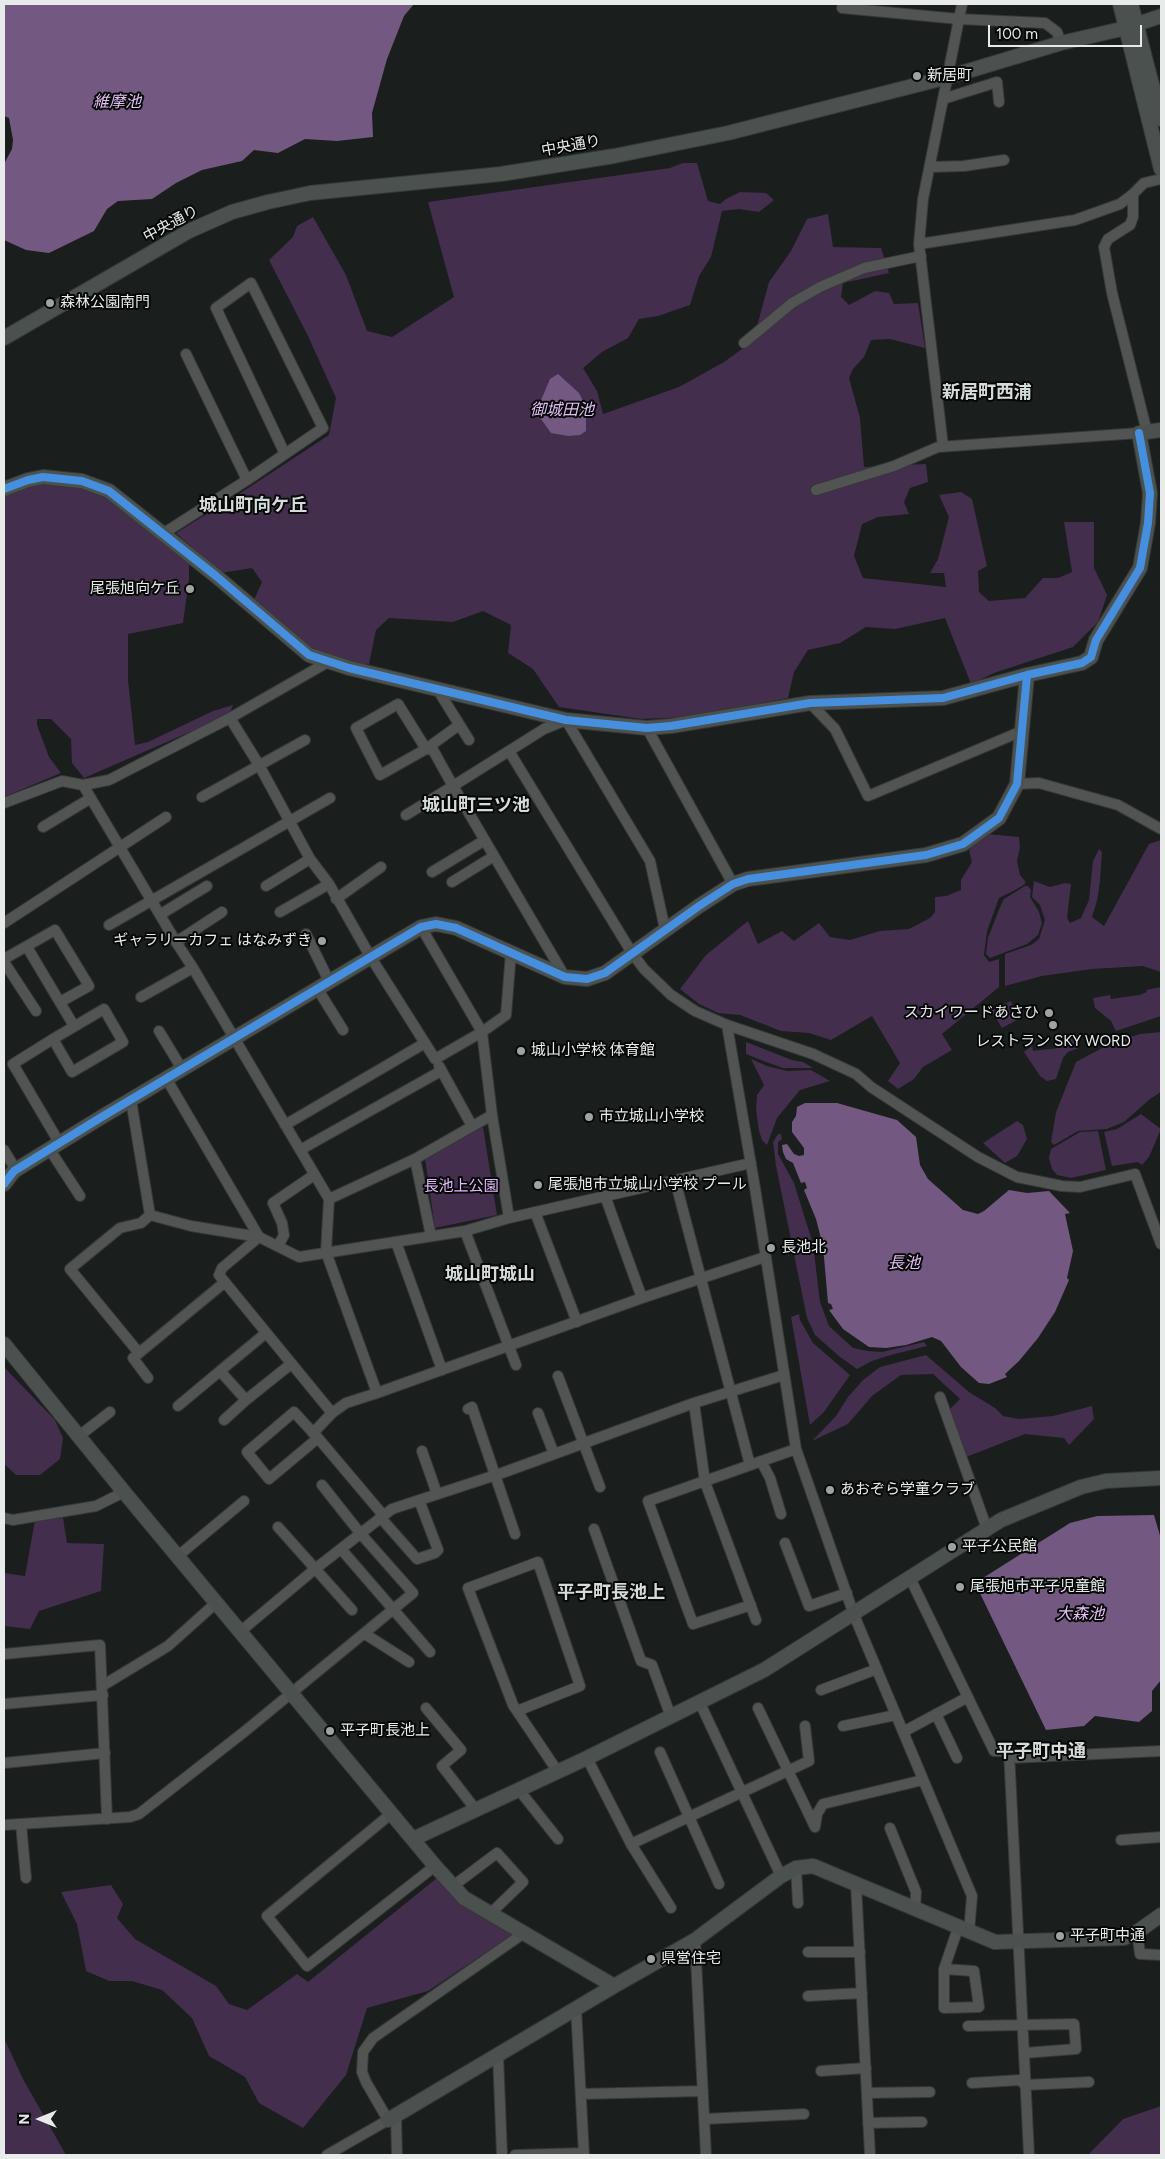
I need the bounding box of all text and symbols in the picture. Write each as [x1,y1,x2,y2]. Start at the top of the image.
scale bar [990,15,1144,47]
text: 100 m [996,25,1038,43]
place label: 新居町 [927,67,972,85]
marker: 新居町 [911,70,923,82]
water label: 維摩池 [93,92,141,112]
street label: 中央通り [540,132,602,160]
street label: 中央通り [140,202,202,246]
place label: 森林公園南門 [60,294,150,312]
marker: 森林公園南門 [44,297,56,309]
district label: 新居町西浦 [942,382,1032,404]
water label: 御城田池 [530,400,594,420]
district label: 城山町向ケ丘 [199,495,307,517]
place label: 尾張旭向ケ丘 [90,580,180,598]
marker: 尾張旭向ケ丘 [184,583,196,595]
district label: 城山町三ツ池 [422,795,530,817]
place label: ギャラリーカフェ はなみずき [113,932,312,950]
marker: ギャラリーカフェ はなみずき [316,935,328,947]
place label: スカイワードあさひ [904,1004,1039,1022]
marker: スカイワードあさひ [1043,1007,1055,1019]
marker: レストラン SKY WORD [1047,1019,1059,1031]
place label: レストラン SKY WORD [975,1033,1131,1051]
place label: 城山小学校 体育館 [531,1042,655,1060]
marker: 城山小学校 体育館 [515,1045,527,1057]
place label: 市立城山小学校 [599,1108,704,1126]
marker: 市立城山小学校 [583,1111,595,1123]
place label: 尾張旭市立城山小学校 プール [548,1176,747,1194]
park label: 長池上公園 [424,1178,498,1196]
marker: 尾張旭市立城山小学校 プール [532,1179,544,1191]
place label: 長池北 [781,1239,826,1257]
marker: 長池北 [765,1242,777,1254]
water label: 長池 [888,1253,920,1273]
district label: 城山町城山 [445,1264,535,1286]
place label: あおぞら学童クラブ [840,1481,975,1499]
marker: あおぞら学童クラブ [824,1484,836,1496]
place label: 平子公民館 [962,1538,1037,1556]
marker: 平子公民館 [946,1541,958,1553]
place label: 尾張旭市平子児童館 [970,1578,1105,1596]
marker: 尾張旭市平子児童館 [954,1581,966,1593]
district label: 平子町長池上 [557,1582,665,1604]
water label: 大森池 [1056,1604,1104,1624]
place label: 平子町長池上 [340,1722,430,1740]
marker: 平子町長池上 [324,1725,336,1737]
district label: 平子町中通 [996,1741,1086,1763]
place label: 平子町中通 [1070,1927,1145,1945]
marker: 平子町中通 [1054,1930,1066,1942]
place label: 県営住宅 [661,1950,721,1968]
marker: 県営住宅 [645,1953,657,1965]
north arrow [15,2094,65,2144]
text: N [16,2114,33,2124]

